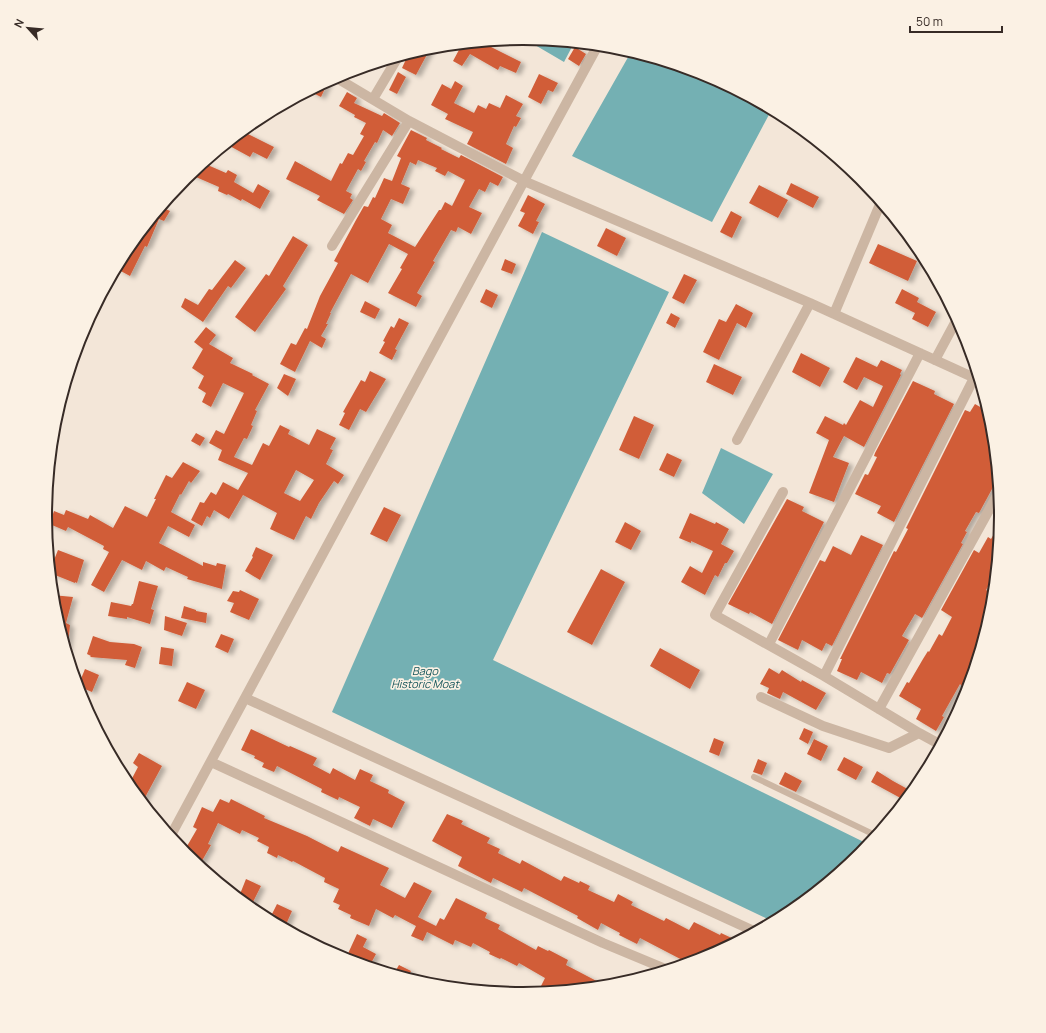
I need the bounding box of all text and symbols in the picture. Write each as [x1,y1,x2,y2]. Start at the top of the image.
north arrow [8,8,48,48]
scale bar [910,8,1002,34]
text: 50 m [916,13,943,30]
text: N [10,16,27,30]
water label: Bago Historic Moat [391,663,460,691]

